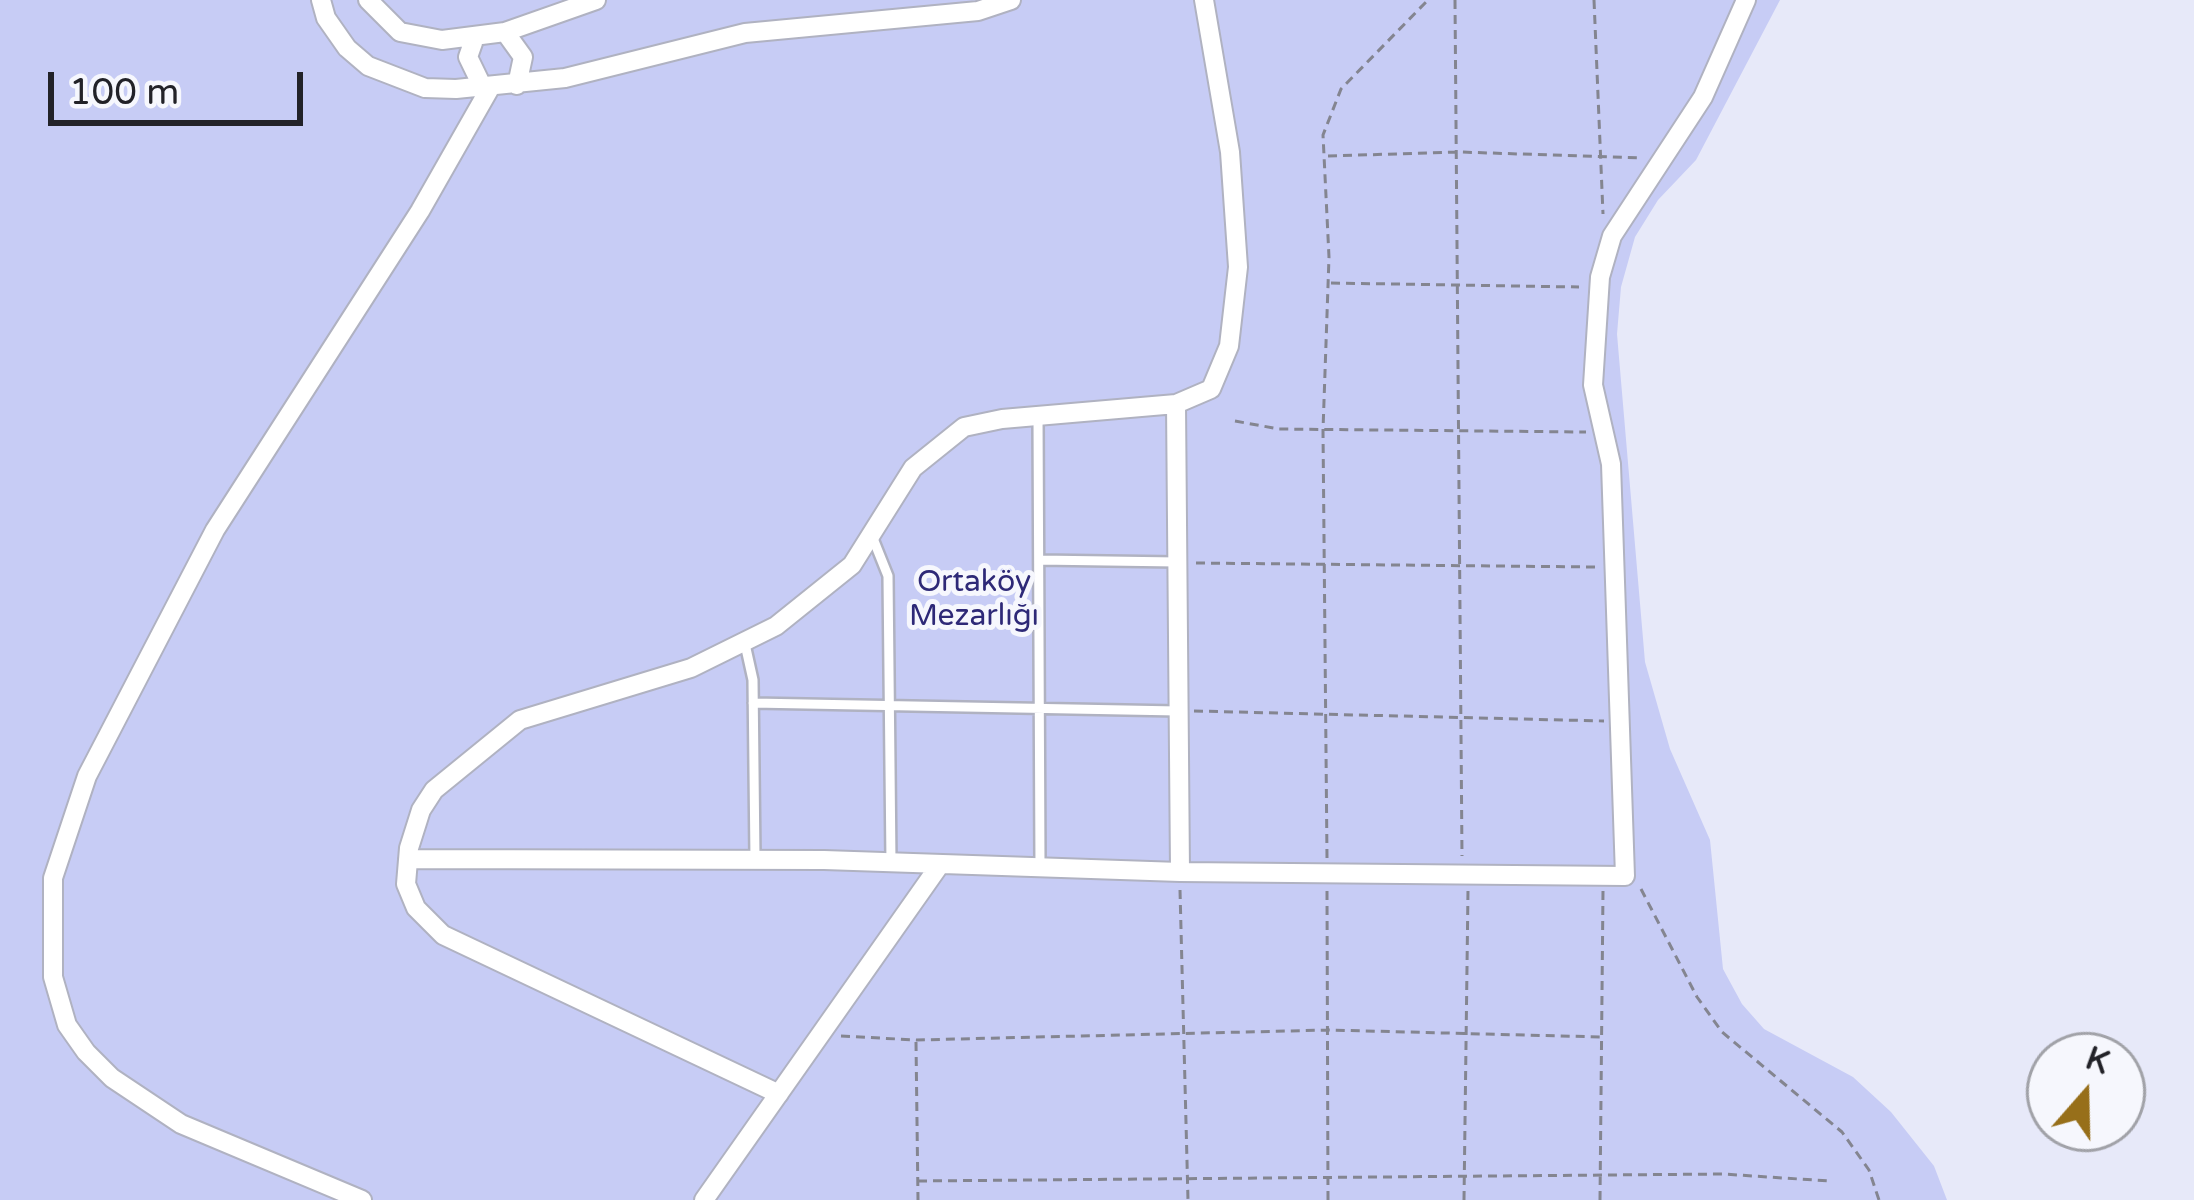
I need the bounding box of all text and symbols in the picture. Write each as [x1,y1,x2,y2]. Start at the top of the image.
scale bar [54,48,309,122]
text: 100 m [69,71,179,114]
park label: Ortaköy Mezarlığı [909,565,1039,636]
north arrow [2026,1032,2146,1152]
text: K [2080,1038,2115,1083]

